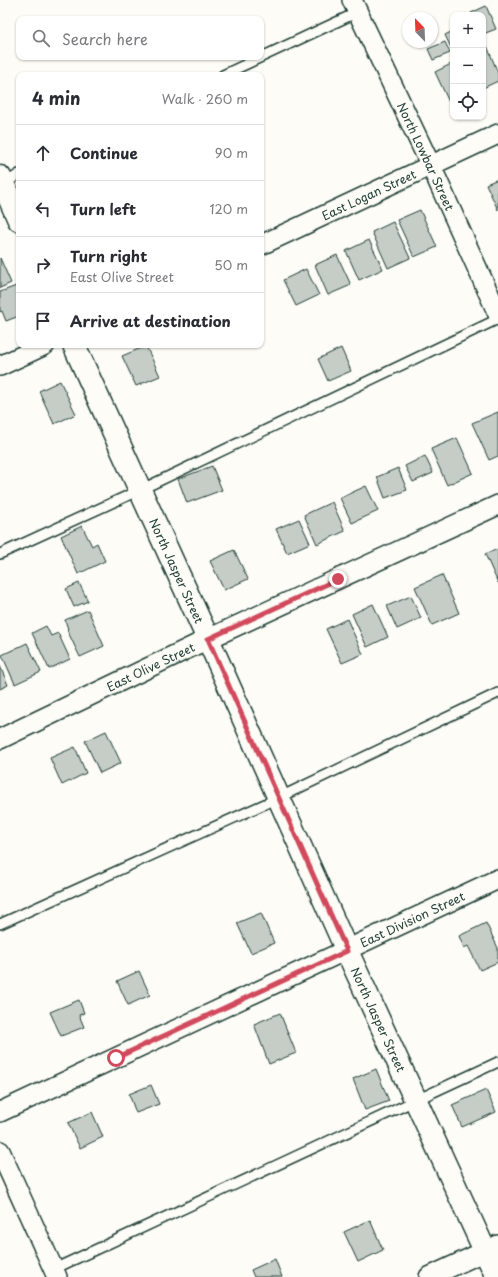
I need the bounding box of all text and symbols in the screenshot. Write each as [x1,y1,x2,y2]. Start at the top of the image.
north arrow [402,12,438,48]
map controls [450,12,486,120]
button: + [450,12,486,48]
search box [16,16,264,60]
icon: search [30,27,52,49]
text: Search here [62,27,148,50]
button: − [450,48,486,84]
button: locate [450,84,486,120]
text: 4 min [32,85,80,111]
text: Walk · 260 m [162,89,248,108]
street label: North Lowbar Street [393,99,459,213]
text: Continue [70,141,138,164]
icon: ahead [32,142,54,164]
text: 90 m [215,143,248,162]
street label: East Logan Street [319,165,419,224]
text: Turn left [70,197,136,220]
icon: left [32,198,54,220]
text: 120 m [209,199,248,218]
text: Turn right [70,244,147,267]
icon: right [32,254,54,276]
text: 50 m [214,255,248,274]
text: East Olive Street [70,267,174,286]
text: Arrive at destination [70,309,231,332]
icon: arrive [32,310,54,332]
street label: North Jasper Street [145,515,209,626]
route end [329,570,347,588]
street label: East Olive Street [103,638,198,696]
street label: East Division Street [357,887,468,951]
street label: North Jasper Street [347,964,410,1075]
route start [107,1049,125,1067]

